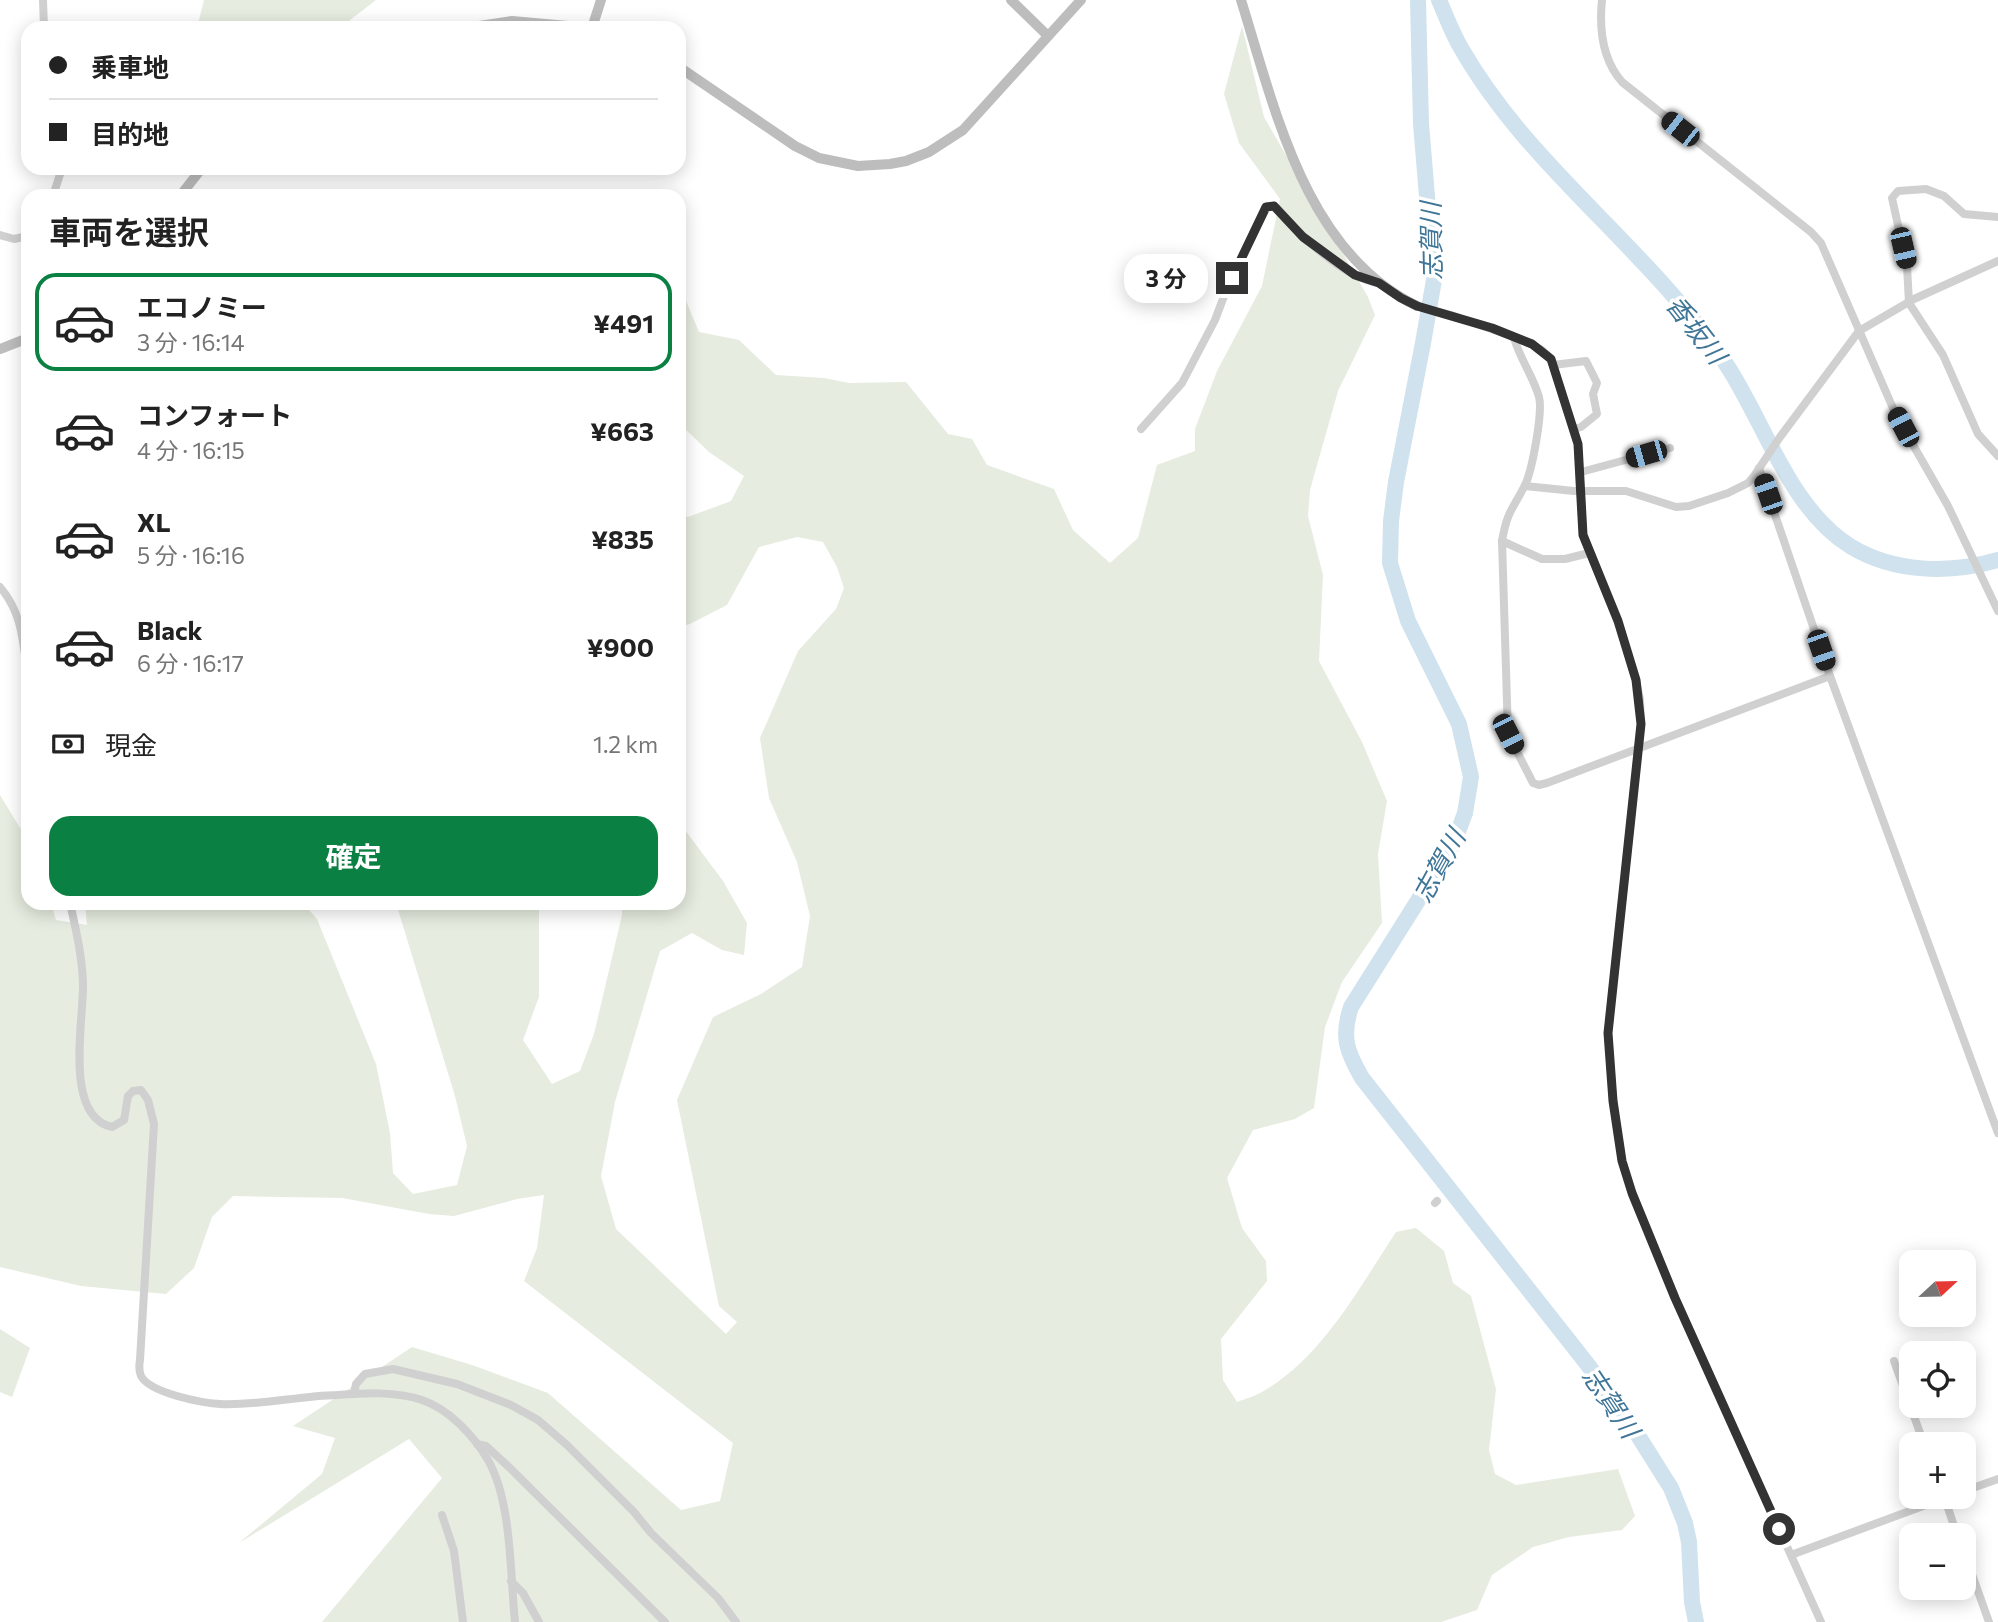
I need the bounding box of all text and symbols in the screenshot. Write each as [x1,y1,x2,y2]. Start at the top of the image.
text: 乗車地 [91,51,169,82]
car [1657,108,1704,150]
text: 目的地 [91,118,169,149]
water label: 志賀川 [1414,199,1446,280]
text: 車両を選択 [49,211,209,251]
car [1889,225,1918,271]
callout: 3 分 [1124,254,1208,302]
route end [1216,262,1248,294]
text: 3 分 [1146,264,1186,292]
water label: 香坂川 [1661,289,1735,372]
icon: car [53,291,116,354]
text: エコノミー [137,291,267,322]
text: ¥491 [593,307,654,338]
text: 3 分 · 16:14 [137,328,245,356]
icon: car [53,399,116,462]
text: コンフォート [137,399,292,430]
car [1884,404,1923,450]
text: ¥663 [590,415,654,446]
text: 4 分 · 16:15 [137,436,245,464]
car [1623,438,1670,470]
car [1752,471,1785,517]
text: XL [137,506,171,537]
icon: car [53,507,116,570]
text: ¥835 [591,523,654,554]
text: 5 分 · 16:16 [137,541,245,569]
text: Black [137,614,203,645]
icon: car [53,615,116,678]
car [1805,627,1838,673]
text: ¥900 [587,631,654,662]
text: 6 分 · 16:17 [137,649,244,677]
car [1490,711,1527,757]
icon: cash [49,725,87,763]
text: 現金 [105,729,157,760]
text: 1.2 km [593,730,658,758]
button: 確定 [49,816,658,896]
water label: 志賀川 [1406,821,1472,907]
north arrow [1899,1250,1976,1326]
map controls [1899,1250,1976,1600]
button: locate [1899,1341,1976,1418]
water label: 志賀川 [1577,1361,1648,1445]
button: + [1899,1432,1976,1509]
route start [1763,1513,1795,1545]
button: − [1899,1523,1976,1600]

